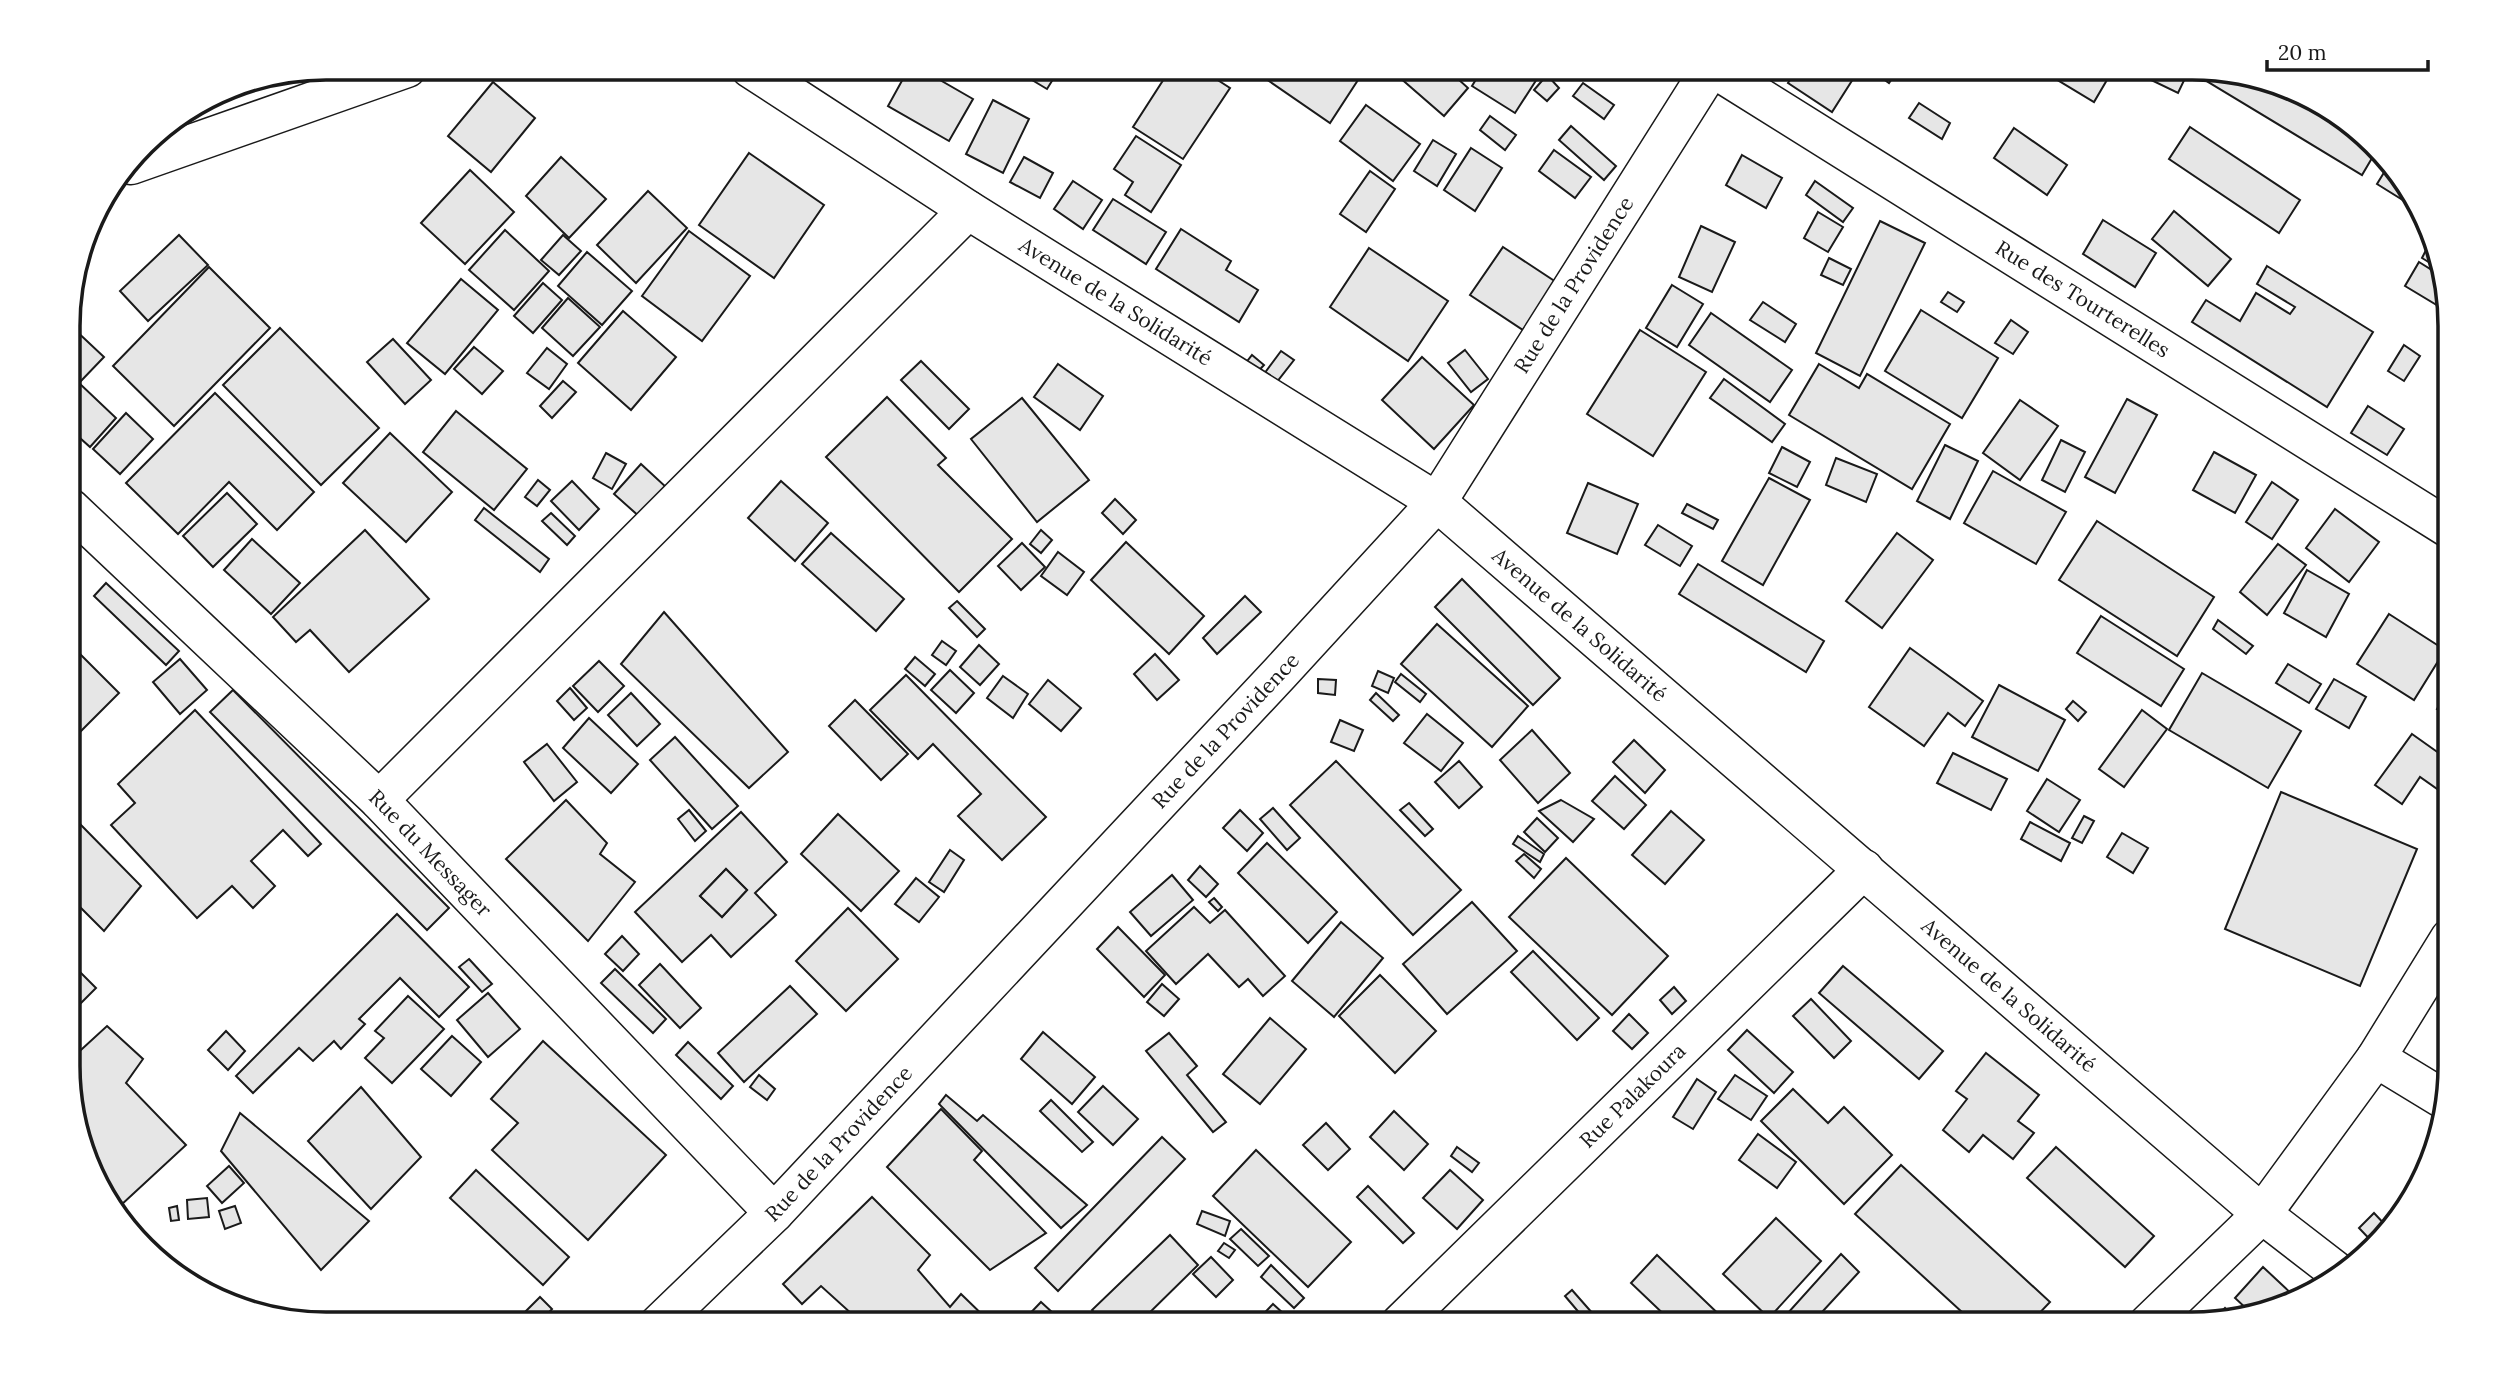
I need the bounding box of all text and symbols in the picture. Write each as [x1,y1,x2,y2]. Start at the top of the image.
scale bar [2267,28,2428,72]
text: 20 m [2278,39,2327,66]
street label: Rue de la Providence [1508,191,1639,378]
street label: Avenue de la Solidarité [1013,231,1217,372]
street label: Rue des Tourterelles [1991,234,2175,363]
street label: Avenue de la Solidarité [1486,541,1673,708]
street label: Rue de la Providence [1146,647,1305,814]
street label: Rue du Messager [363,783,498,922]
street label: Avenue de la Solidarité [1915,912,2102,1078]
street label: Rue Palakoura [1574,1037,1691,1154]
street label: Rue de la Providence [759,1060,918,1227]

